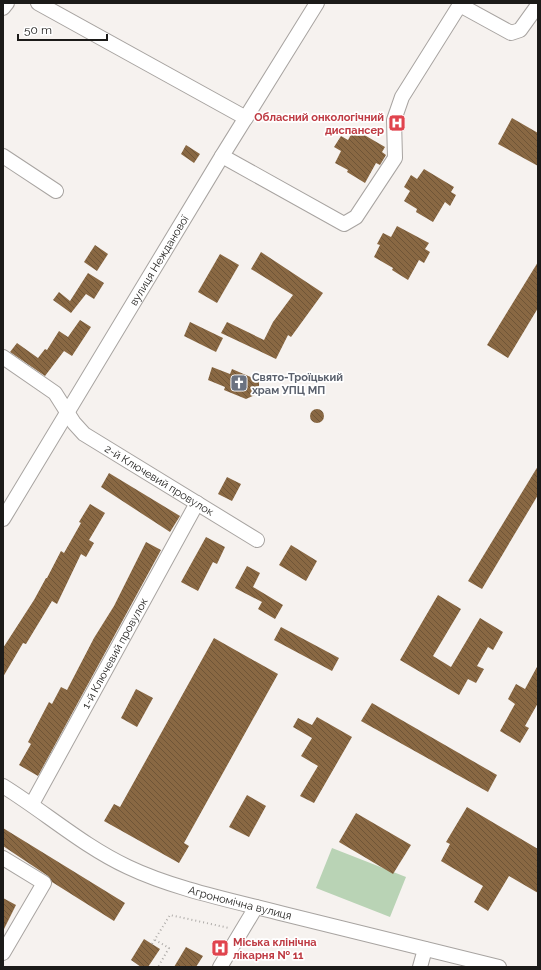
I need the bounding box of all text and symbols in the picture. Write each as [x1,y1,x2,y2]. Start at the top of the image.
scale bar [18,16,107,42]
text: 50 m [24,23,52,37]
place label: Обласний онкологічний диспансер [254,111,384,137]
hospital icon: Обласний онкологічний диспансер [387,113,407,133]
street label: вулиця Нежданової [127,213,192,308]
place label: Свято-Троїцький храм УПЦ МП [252,371,343,397]
church icon: Свято-Троїцький храм УПЦ МП [229,373,249,393]
street label: 2-й Ключевий провулок [102,442,216,519]
street label: 1-й Ключевий провулок [80,596,151,711]
street label: Агрономічна вулиця [187,884,293,923]
place label: Міська клінічна лікарня № 11 [233,936,317,962]
hospital icon: Міська клінічна лікарня № 11 [210,938,230,958]

